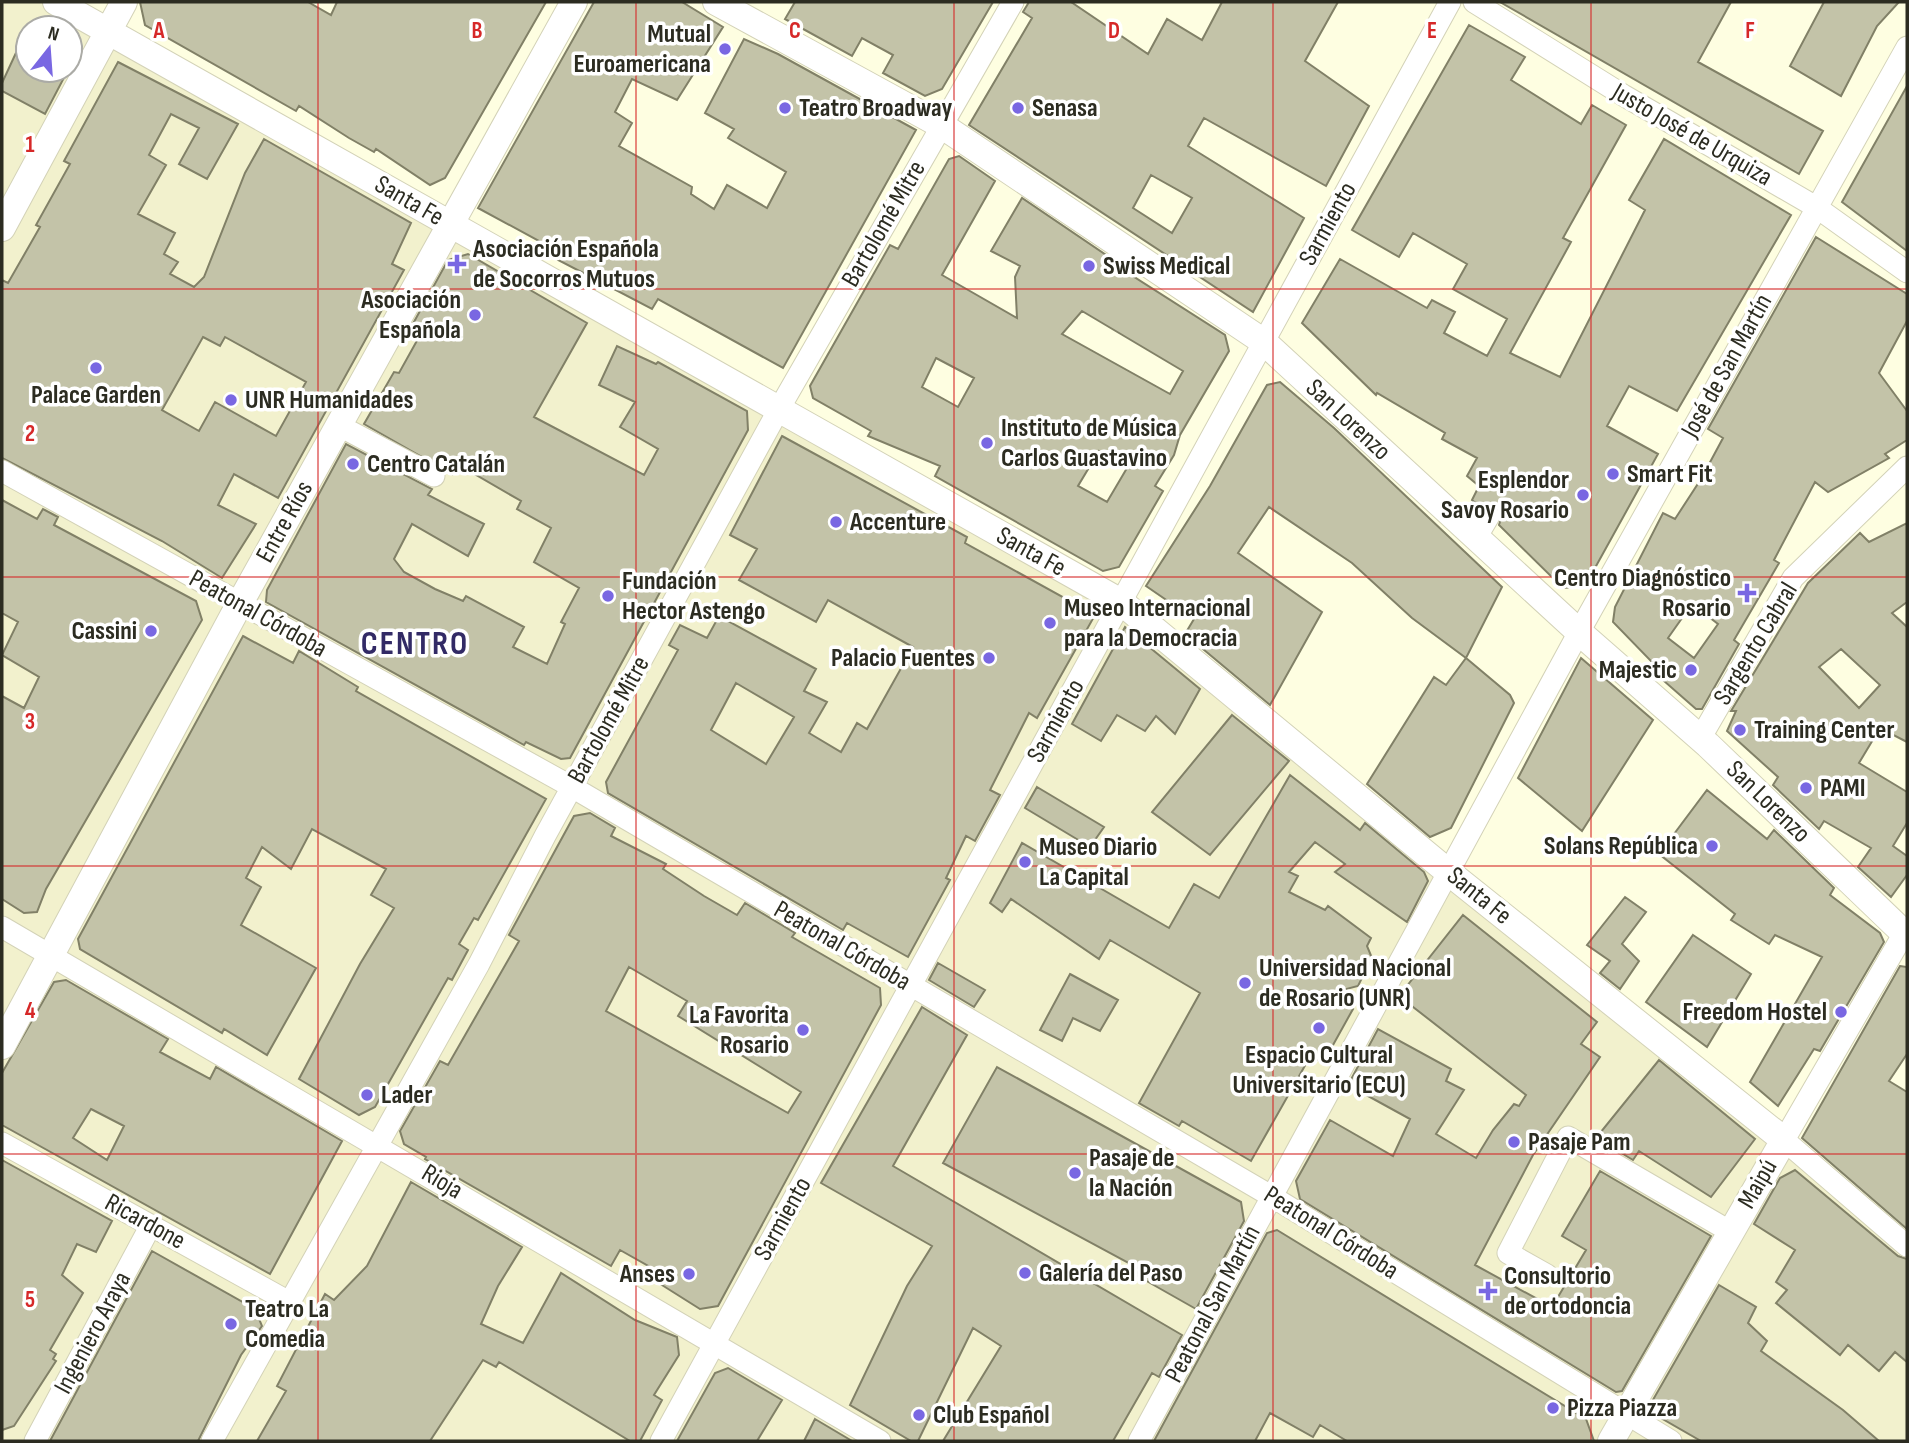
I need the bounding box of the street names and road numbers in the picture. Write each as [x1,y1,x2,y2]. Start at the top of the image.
street label: Justo José de Urquiza [1606,76,1777,193]
street label: Bartolomé Mitre [835,155,933,293]
street label: Santa Fe [369,169,449,233]
street label: Sarmiento [1293,177,1363,271]
street label: José de San Martín [1674,289,1779,444]
street label: San Lorenzo [1299,373,1397,467]
street label: Entre Ríos [250,476,320,568]
street label: Santa Fe [991,520,1071,584]
street label: Peatonal Córdoba [184,563,332,665]
street label: Sargento Cabral [1707,577,1805,711]
street label: Bartolomé Mitre [561,651,657,789]
street label: Sarmiento [1021,674,1091,768]
street label: San Lorenzo [1719,754,1817,850]
street label: Santa Fe [1440,861,1518,931]
street label: Peatonal Córdoba [768,894,916,998]
street label: Maipú [1732,1154,1784,1214]
street label: Rioja [416,1158,468,1206]
street label: Sarmiento [748,1172,818,1266]
street label: Peatonal Córdoba [1258,1179,1404,1287]
street label: Ricardone [99,1187,191,1257]
street label: Peatonal San Martín [1159,1220,1267,1388]
street label: Ingeniero Araya [48,1267,138,1399]

